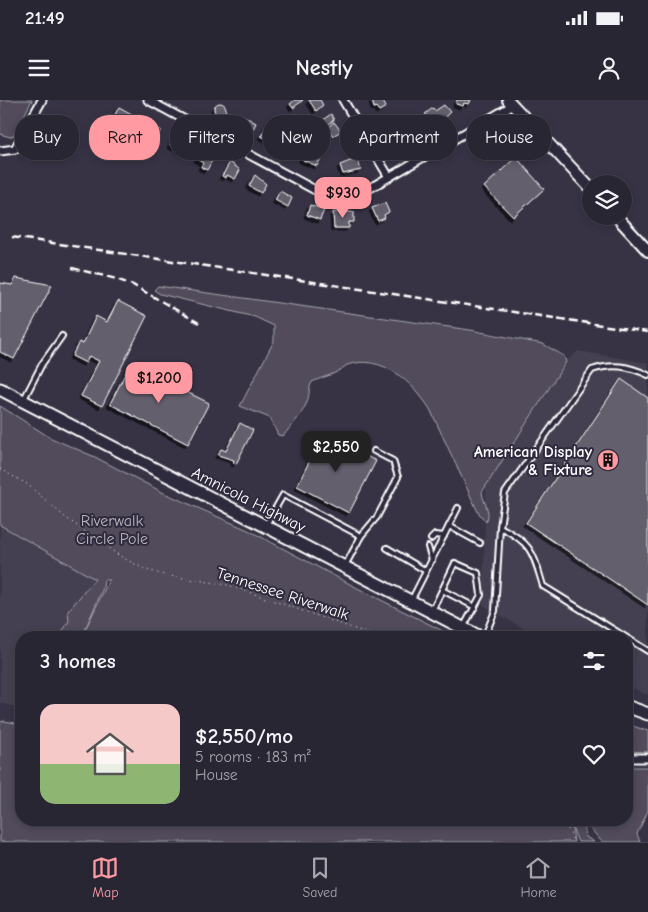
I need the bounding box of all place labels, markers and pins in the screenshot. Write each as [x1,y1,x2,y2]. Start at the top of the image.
pin: $930 [313,176,373,219]
pin: $1,200 [118,362,200,404]
pin: $2,550 [295,430,377,473]
place label: American Display & Fixture [474,443,593,479]
building icon: American Display & Fixture [596,448,620,472]

